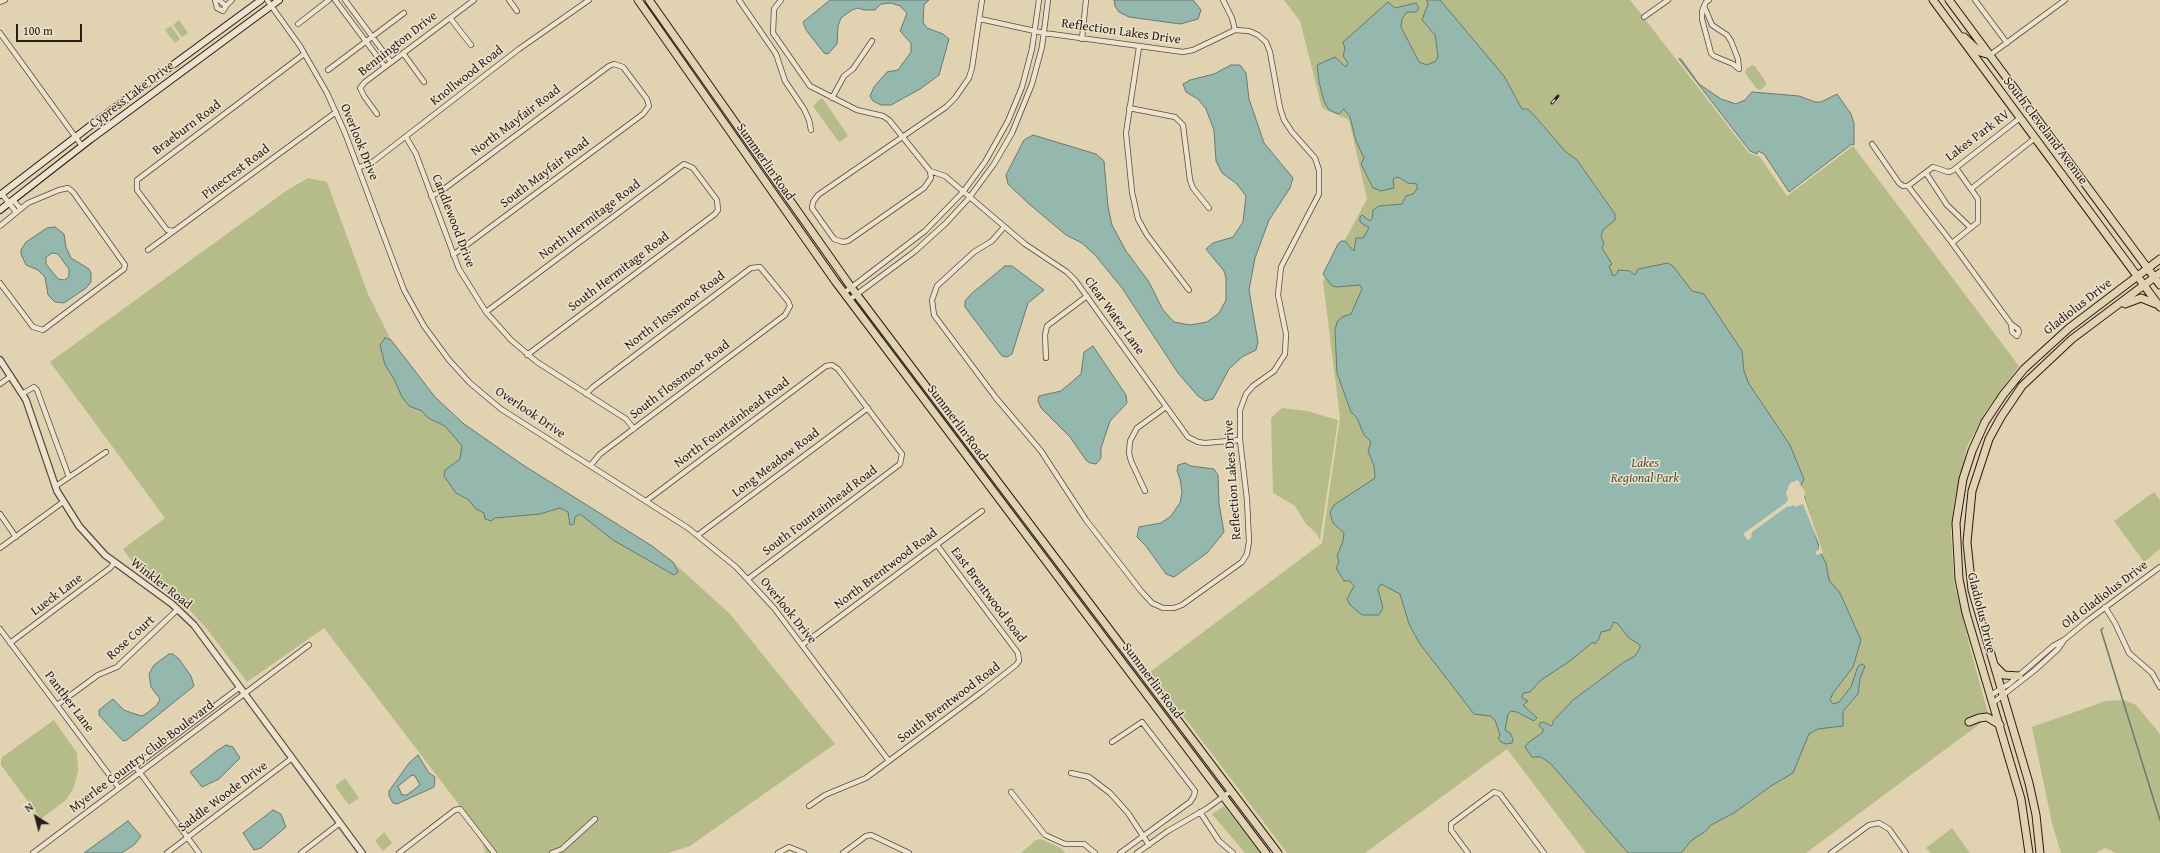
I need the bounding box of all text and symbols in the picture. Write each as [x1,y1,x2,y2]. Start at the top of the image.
street label: Bennington Drive [355,8,441,80]
scale bar [18,16,84,42]
street label: Reflection Lakes Drive [1060,16,1182,48]
text: 100 m [23,22,53,39]
street label: Knollwood Road [427,43,507,109]
street label: Cypress Lake Drive [87,58,177,132]
street label: South Cleveland Avenue [1999,74,2091,188]
street label: North Mayfair Road [468,82,564,160]
street label: Braeburn Road [150,97,224,159]
street label: Overlook Drive [337,101,381,183]
street label: Lakes Park RV [1943,107,2013,165]
street label: Summerlin Road [733,120,797,204]
street label: South Mayfair Road [497,134,593,212]
street label: Pinecrest Road [199,141,273,203]
street label: Candlewood Drive [428,172,478,270]
street label: North Hermitage Road [536,177,644,263]
street label: South Hermitage Road [565,229,673,315]
street label: North Flossmoor Road [622,268,728,354]
street label: Clear Water Lane [1080,274,1148,358]
street label: Gladiolus Drive [2041,275,2115,339]
street label: South Flossmoor Road [627,337,733,423]
street label: North Fountainhead Road [671,375,793,471]
street label: Summerlin Road [923,382,991,464]
street label: Overlook Drive [492,384,568,442]
street label: Reflection Lakes Drive [1221,419,1245,541]
street label: Long Meadow Road [729,425,823,501]
park label: Lakes Regional Park [1611,456,1679,487]
street label: South Fountainhead Road [759,463,881,559]
street label: North Brentwood Road [831,525,941,613]
street label: East Brentwood Road [947,544,1029,646]
street label: Winkler Road [127,555,195,613]
street label: Old Gladiolus Drive [2059,558,2151,632]
street label: Lueck Lane [28,571,86,619]
street label: Gladiolus Drive [1963,571,1999,655]
street label: Overlook Drive [756,575,820,647]
street label: Rose Court [104,612,158,664]
street label: Summerlin Road [1118,640,1186,722]
street label: South Brentwood Road [895,659,1003,747]
street label: Panther Lane [41,668,97,736]
street label: Myerlee Country Club Boulevard [67,698,217,816]
street label: Saddle Woode Drive [175,758,271,836]
north arrow [16,797,56,837]
text: N [21,799,37,816]

